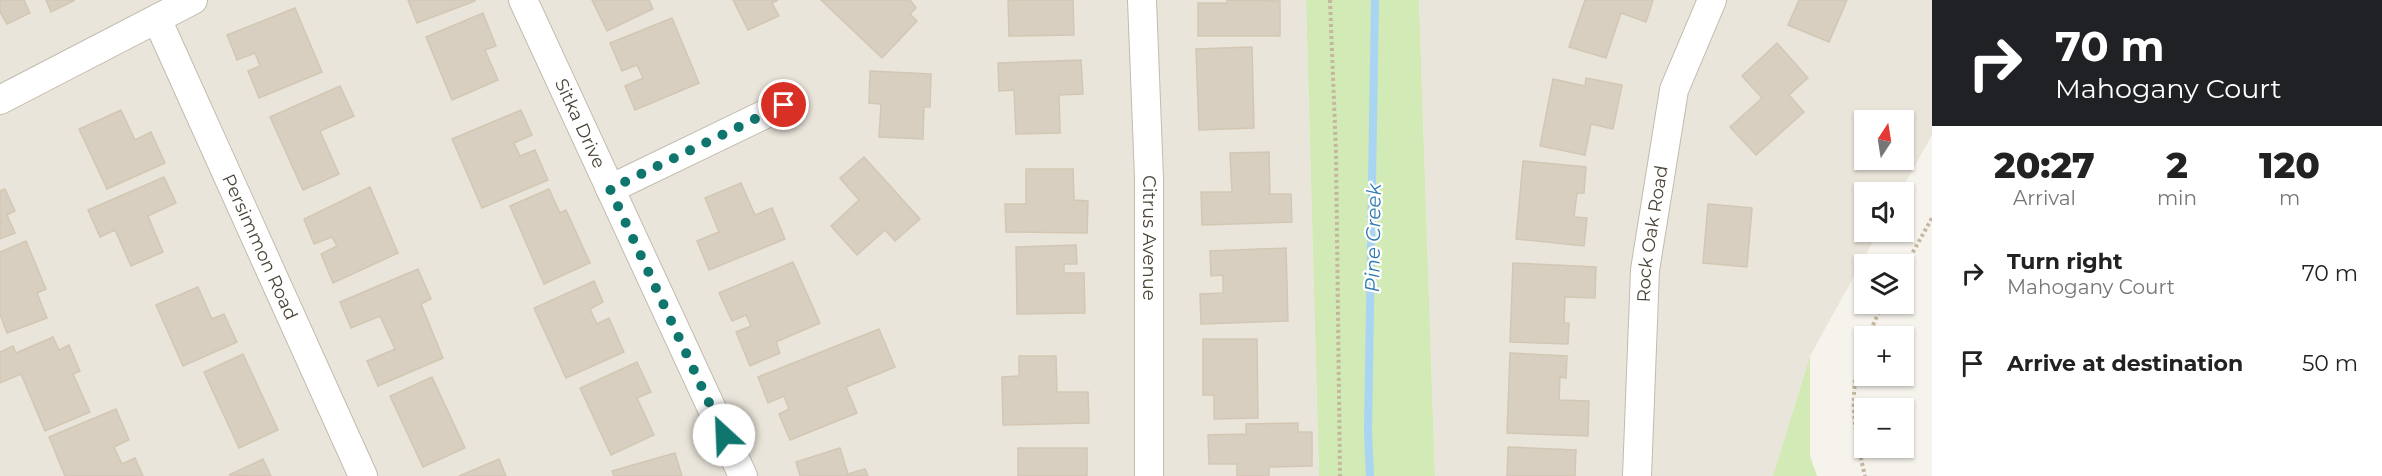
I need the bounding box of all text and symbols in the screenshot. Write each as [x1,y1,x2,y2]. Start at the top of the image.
text: 70 m [2055,20,2165,72]
icon: right [1956,24,2034,102]
text: Mahogany Court [2055,72,2282,105]
street label: Sitka Drive [550,75,610,172]
pin [758,79,809,130]
icon: arrive [767,88,800,121]
north arrow [1854,110,1914,170]
map controls [1854,110,1914,458]
text: 20:27 [1994,143,2095,187]
text: 2 [2166,143,2188,187]
text: 120 [2259,143,2320,187]
street label: Rock Oak Road [1633,164,1673,303]
street label: Persimmon Road [217,170,302,323]
street label: Citrus Avenue [1138,175,1160,301]
water label: Pine Creek [1360,182,1386,293]
button: sound [1854,182,1914,242]
text: Arrival [2013,186,2076,210]
text: min [2157,186,2197,210]
text: m [2279,186,2300,210]
text: Turn right [2007,248,2122,275]
button: layers [1854,254,1914,314]
icon: right [1956,257,1989,290]
text: 70 m [2302,260,2358,287]
text: Mahogany Court [2007,275,2175,299]
button: + [1854,326,1914,386]
icon: arrive [1956,347,1989,380]
text: Arrive at destination [2007,350,2243,377]
text: 50 m [2302,350,2358,377]
button: − [1854,398,1914,458]
position arrow [692,403,756,467]

